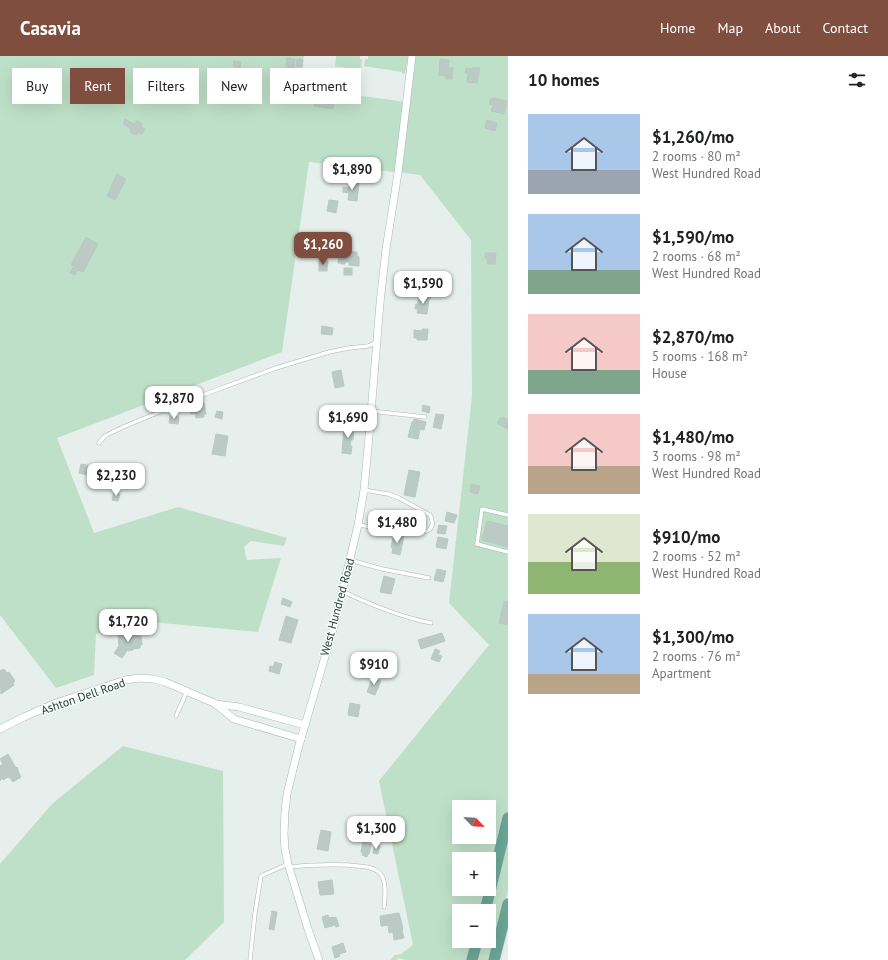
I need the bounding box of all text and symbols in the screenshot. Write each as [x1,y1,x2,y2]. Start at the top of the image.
text: Casavia [20,16,81,40]
text: Home [660,19,695,37]
text: Map [717,19,743,37]
text: About [765,19,801,37]
text: Contact [823,19,868,37]
chip: Buy [12,68,62,104]
chip: Rent [70,68,125,104]
chip: Filters [133,68,199,104]
chip: New [207,68,262,104]
chip: Apartment [270,68,361,104]
text: 10 homes [528,69,599,91]
icon: filters [846,69,868,91]
text: $1,260/mo [652,126,734,148]
icon: home [560,130,608,178]
text: 2 rooms · 80 m² [652,148,741,165]
pin: $1,890 [319,157,385,191]
text: $1,890 [332,161,372,178]
text: West Hundred Road [652,165,761,182]
text: $1,590/mo [652,226,734,248]
icon: home [560,230,608,278]
pin: $1,260 [290,232,356,266]
text: $1,260 [303,236,343,253]
text: 2 rooms · 68 m² [652,248,741,265]
text: West Hundred Road [652,265,761,282]
pin: $1,590 [390,271,456,305]
text: $1,590 [403,275,443,292]
text: $2,870/mo [652,326,734,348]
icon: home [560,330,608,378]
text: 5 rooms · 168 m² [652,348,748,365]
text: House [652,365,687,382]
pin: $2,870 [141,386,207,420]
text: $2,870 [154,390,194,407]
pin: $1,690 [315,405,381,439]
text: $1,690 [328,409,368,426]
text: $1,480/mo [652,426,734,448]
icon: home [560,430,608,478]
text: 3 rooms · 98 m² [652,448,741,465]
pin: $2,230 [83,463,149,497]
text: West Hundred Road [652,465,761,482]
text: $2,230 [96,467,136,484]
pin: $1,480 [364,510,430,544]
text: $1,480 [377,514,417,531]
text: $910/mo [652,526,720,548]
icon: home [560,530,608,578]
text: 2 rooms · 52 m² [652,548,741,565]
street label: West Hundred Road [317,556,357,658]
text: West Hundred Road [652,565,761,582]
pin: $1,720 [95,609,161,643]
text: $1,720 [108,613,148,630]
text: $1,300/mo [652,626,734,648]
icon: home [560,630,608,678]
text: 2 rooms · 76 m² [652,648,741,665]
pin: $910 [350,652,398,686]
text: $910 [359,656,389,673]
text: Apartment [652,665,711,682]
street label: Ashton Dell Road [39,675,127,717]
north arrow [452,800,496,844]
map controls [452,800,496,948]
pin: $1,300 [343,816,409,850]
text: $1,300 [356,820,396,837]
button: + [452,852,496,896]
button: − [452,904,496,948]

